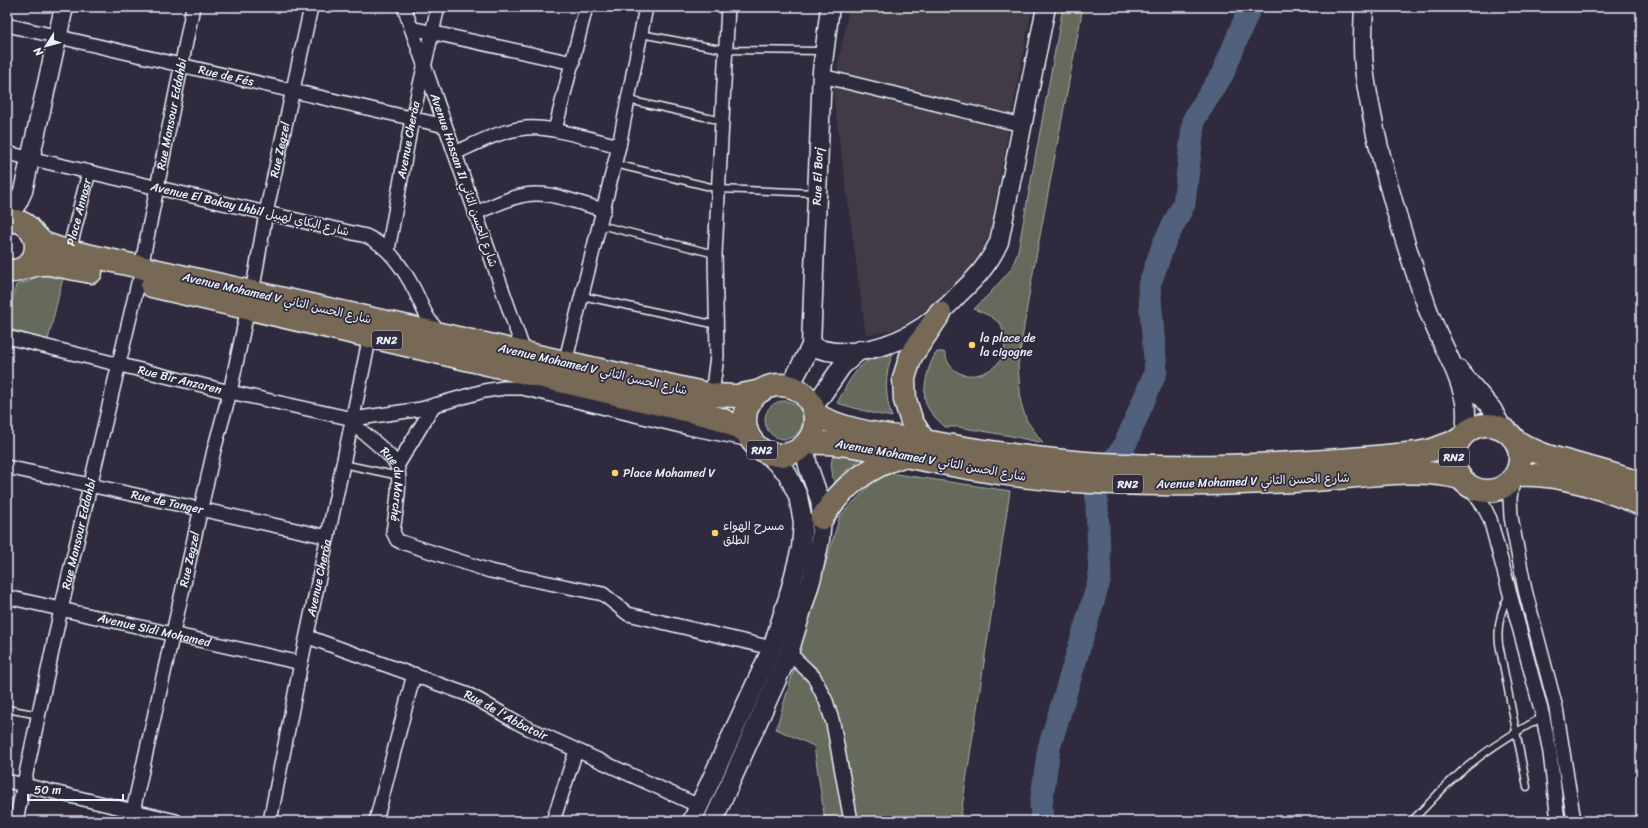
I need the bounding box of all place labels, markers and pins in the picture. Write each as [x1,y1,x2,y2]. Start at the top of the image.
place label: la place de la cigogne [980,327,1036,363]
marker: la place de la cigogne [967,340,977,350]
place label: Place Mohamed V [623,462,716,484]
marker: Place Mohamed V [610,468,620,478]
place label: مسرح الهواء الطلق [723,515,784,551]
marker: مسرح الهواء الطلق [710,528,720,538]

